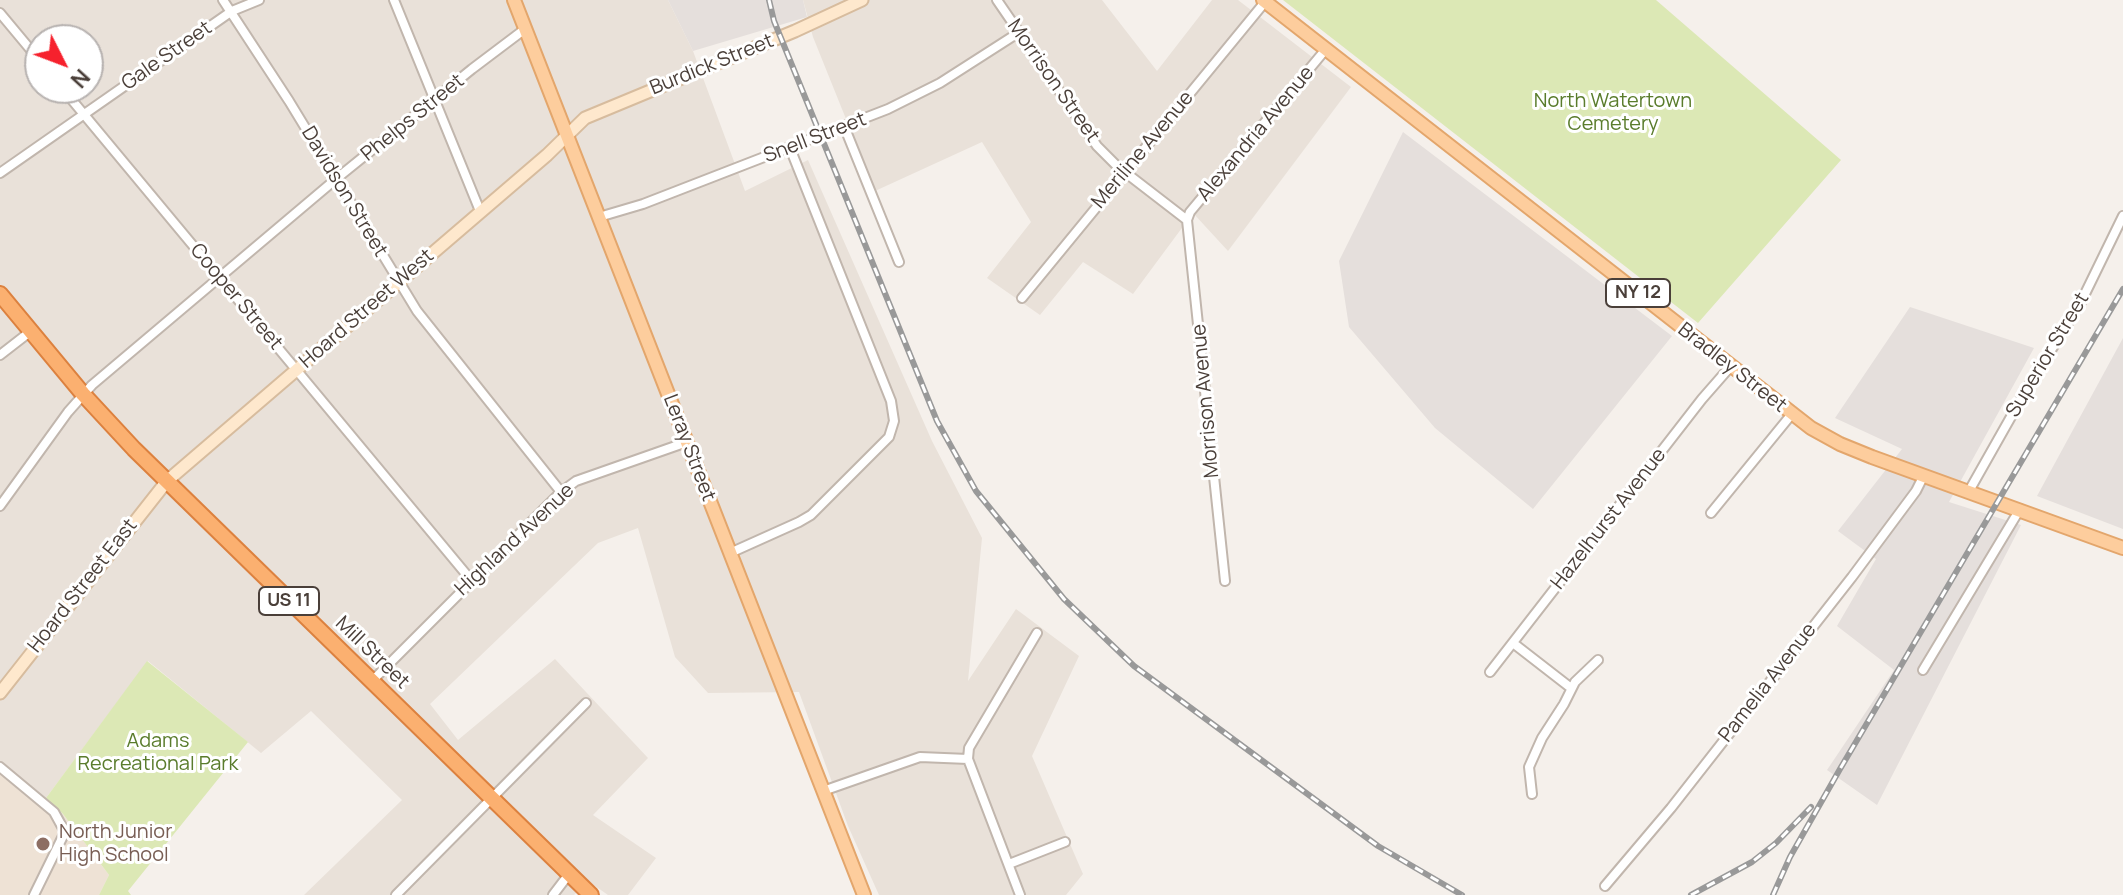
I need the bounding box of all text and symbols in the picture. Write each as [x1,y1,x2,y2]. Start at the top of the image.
street label: Morrison Street [1002,15,1104,147]
street label: Gale Street [117,16,217,96]
north arrow [24,24,104,104]
street label: Burdick Street [647,29,777,101]
street label: Alexandria Avenue [1192,62,1320,206]
text: N [64,63,97,95]
street label: Phelps Street [357,69,469,167]
street label: Meriline Avenue [1087,86,1199,214]
park label: North Watertown Cemetery [1534,89,1692,136]
street label: Snell Street [760,107,870,169]
street label: Davidson Street [296,122,392,262]
street label: Cooper Street [185,239,287,355]
street label: Hoard Street West [295,244,439,374]
road number: NY 12 [1606,279,1670,307]
street label: Superior Street [2001,288,2095,422]
street label: Bradley Street [1673,318,1791,418]
street label: Morrison Avenue [1187,323,1225,479]
street label: Leray Street [658,391,720,505]
street label: Hazelhurst Avenue [1546,444,1672,594]
street label: Highland Avenue [451,479,579,601]
street label: Hoard Street East [23,514,143,658]
road number: US 11 [259,587,319,615]
street label: Mill Street [330,612,414,694]
street label: Pamelia Avenue [1714,619,1822,747]
park label: Adams Recreational Park [77,729,239,776]
place label: North Junior High School [59,820,172,867]
marker: North Junior High School [34,835,52,853]

